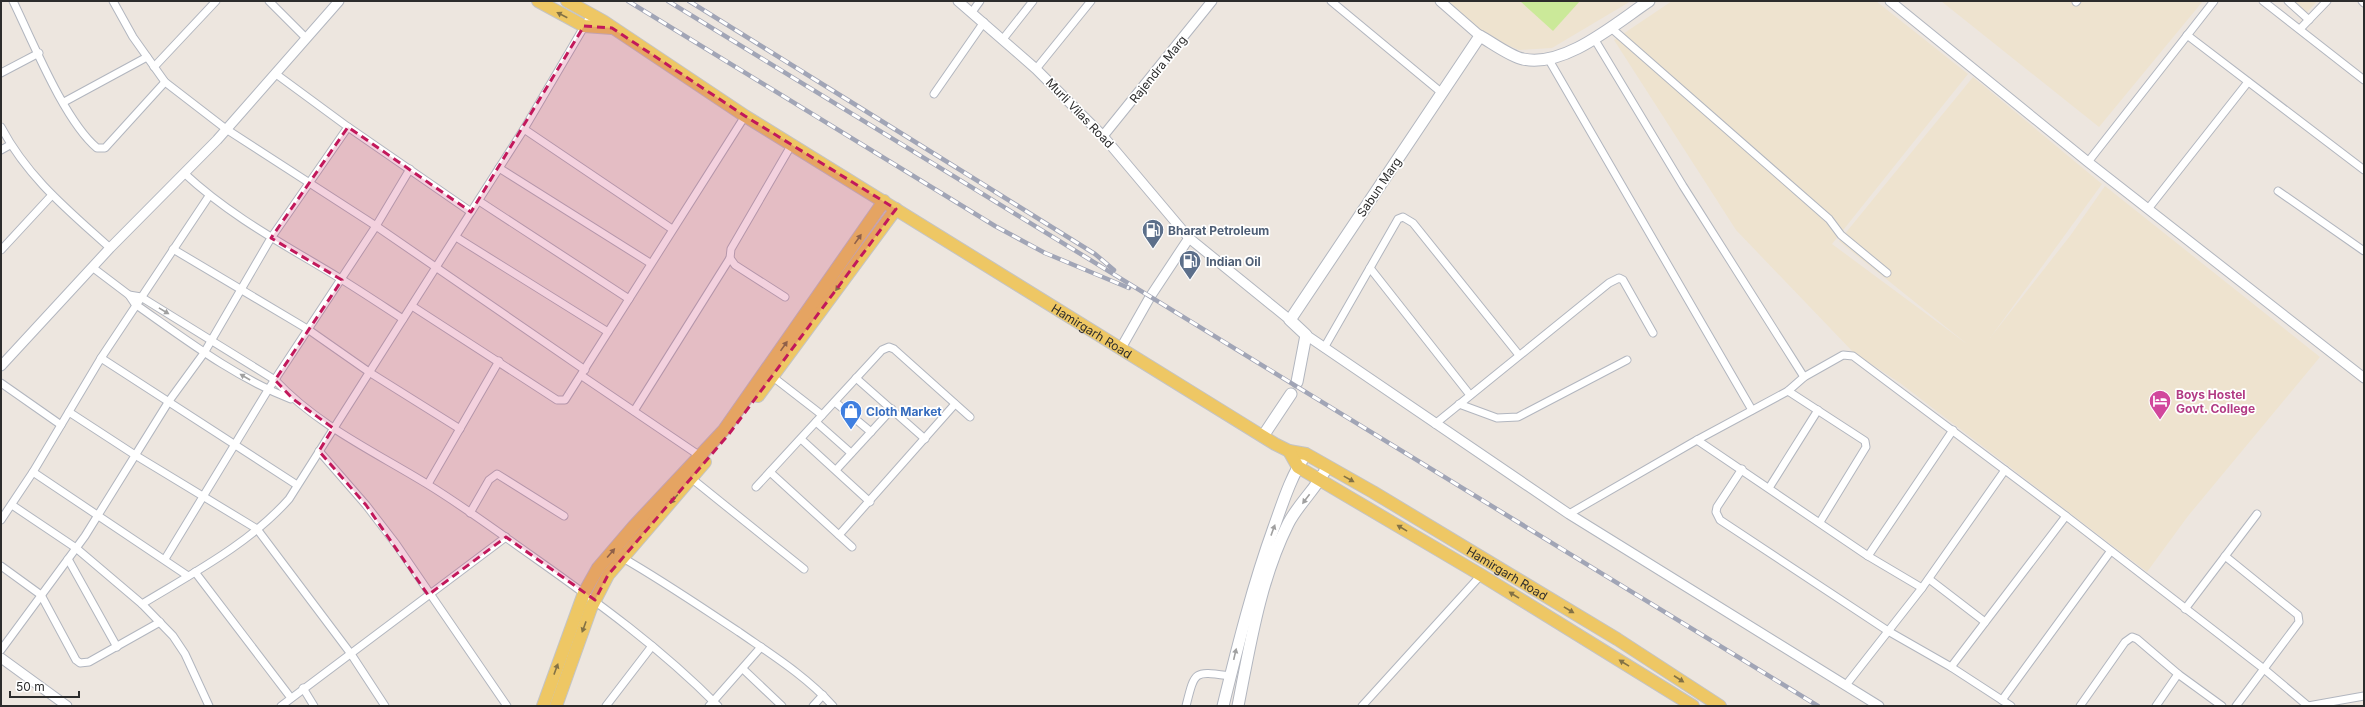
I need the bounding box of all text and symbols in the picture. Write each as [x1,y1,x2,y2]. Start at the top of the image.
one-way arrow [556,12,568,19]
street label: Rajendra Marg [1126,32,1190,106]
street label: Murli Vilas Road [1043,75,1117,151]
street label: Sabun Marg [1354,154,1404,220]
fuel station icon: Bharat Petroleum [1140,217,1166,250]
place label: Bharat Petroleum [1168,223,1269,238]
one-way arrow [854,234,862,245]
fuel station icon: Indian Oil [1177,248,1203,281]
place label: Indian Oil [1206,254,1261,269]
one-way arrow [835,280,844,291]
street label: Hamirgarh Road [1049,300,1135,361]
one-way arrow [159,307,169,315]
one-way arrow [780,341,788,351]
one-way arrow [240,373,251,380]
place label: Boys Hostel Govt. College [2176,387,2255,416]
hotel icon: Boys Hostel Govt. College [2147,388,2173,421]
shop icon: Cloth Market [838,398,864,431]
place label: Cloth Market [866,404,942,419]
one-way arrow [1343,475,1355,482]
one-way arrow [669,493,678,504]
one-way arrow [1302,494,1310,505]
one-way arrow [1270,524,1276,536]
one-way arrow [1396,524,1408,531]
street label: Hamirgarh Road [1464,543,1550,603]
one-way arrow [606,547,615,558]
one-way arrow [1508,591,1519,598]
one-way arrow [1564,606,1574,614]
one-way arrow [581,621,587,633]
one-way arrow [1233,648,1239,661]
one-way arrow [1618,660,1630,667]
one-way arrow [553,663,559,675]
scale bar [10,673,79,699]
one-way arrow [1673,676,1685,683]
text: 50 m [16,679,45,694]

